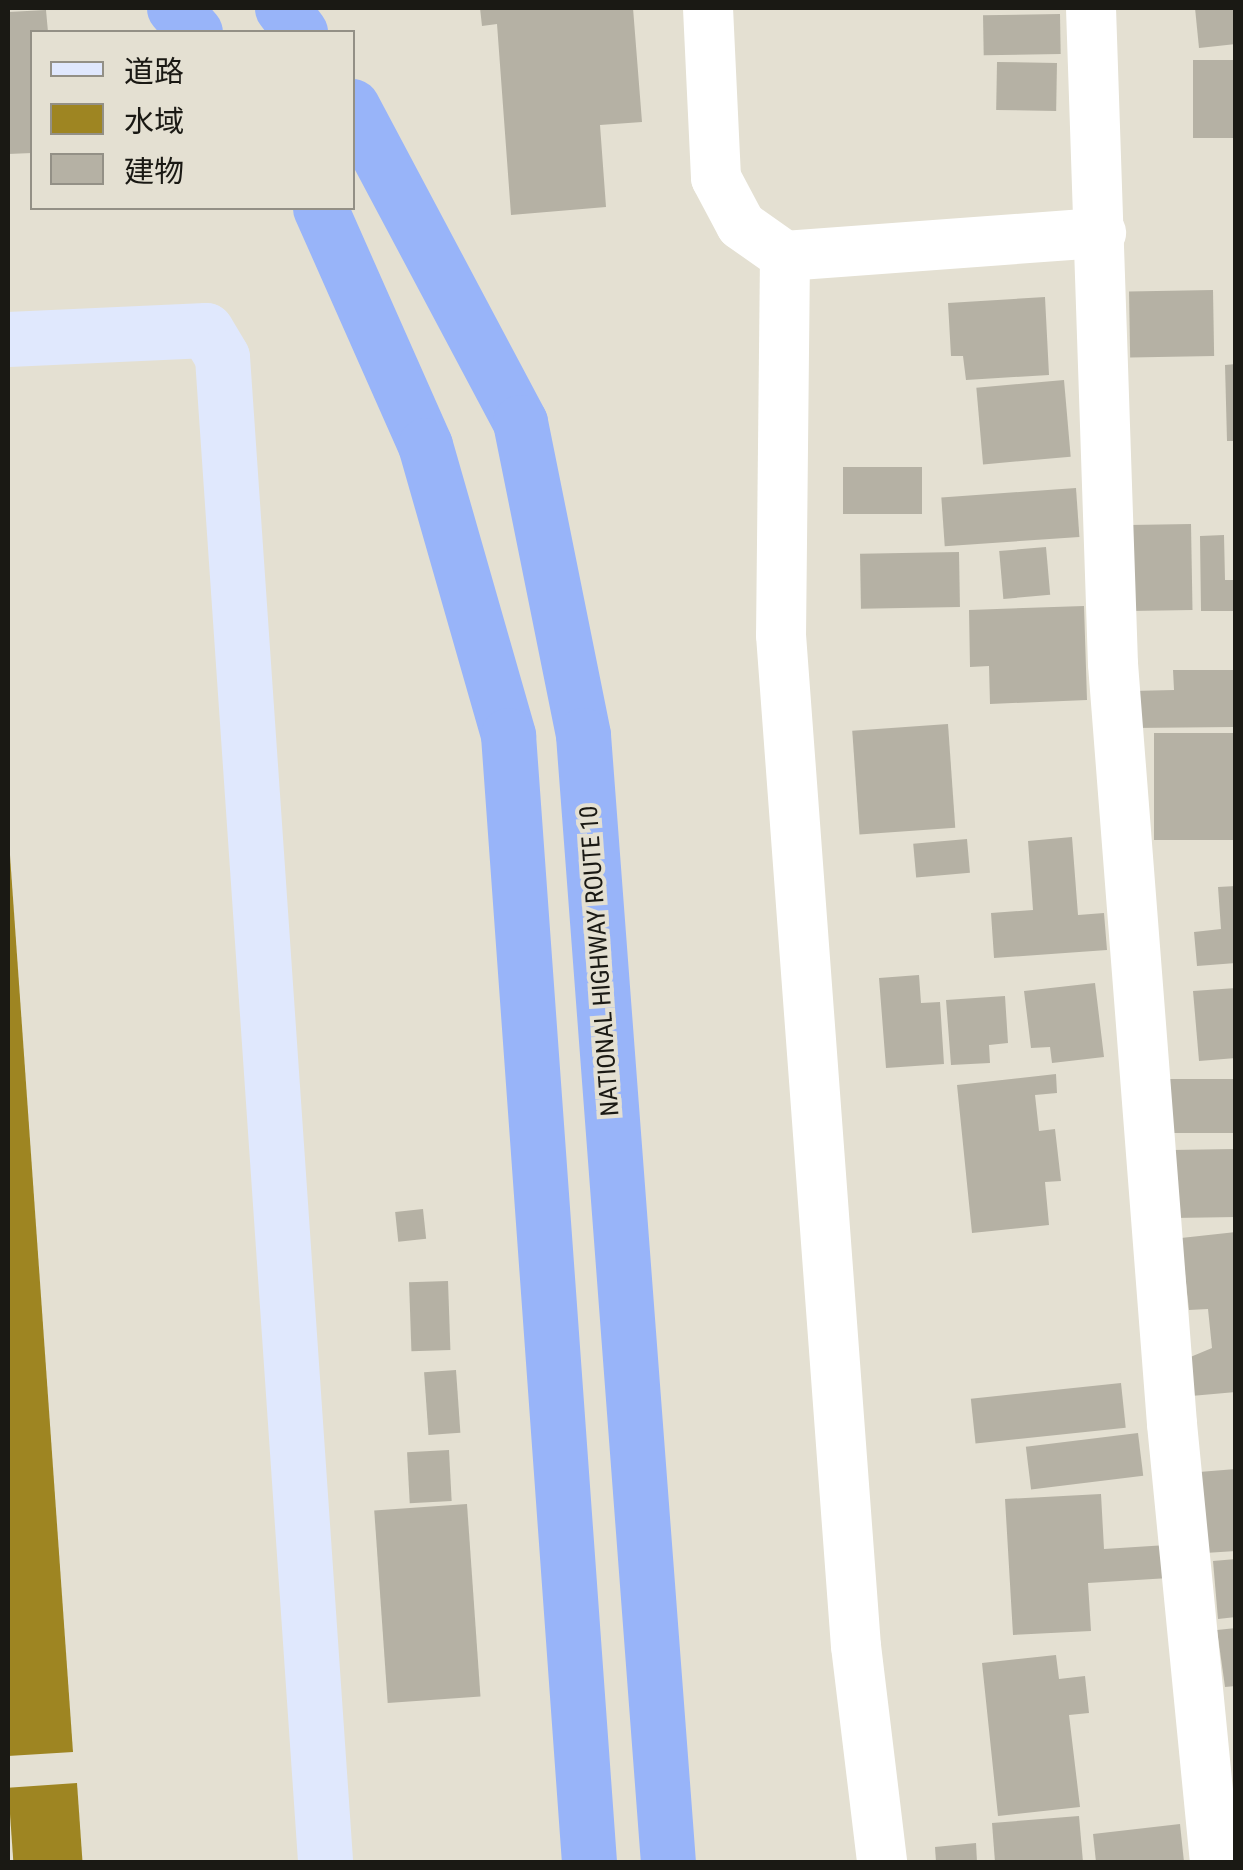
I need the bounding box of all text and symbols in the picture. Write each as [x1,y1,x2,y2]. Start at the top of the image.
legend [30,30,355,210]
text: 道路 [124,54,184,89]
text: 水域 [124,104,184,139]
text: 建物 [124,154,184,189]
street label: NATIONAL HIGHWAY ROUTE 10 [574,805,626,1117]

